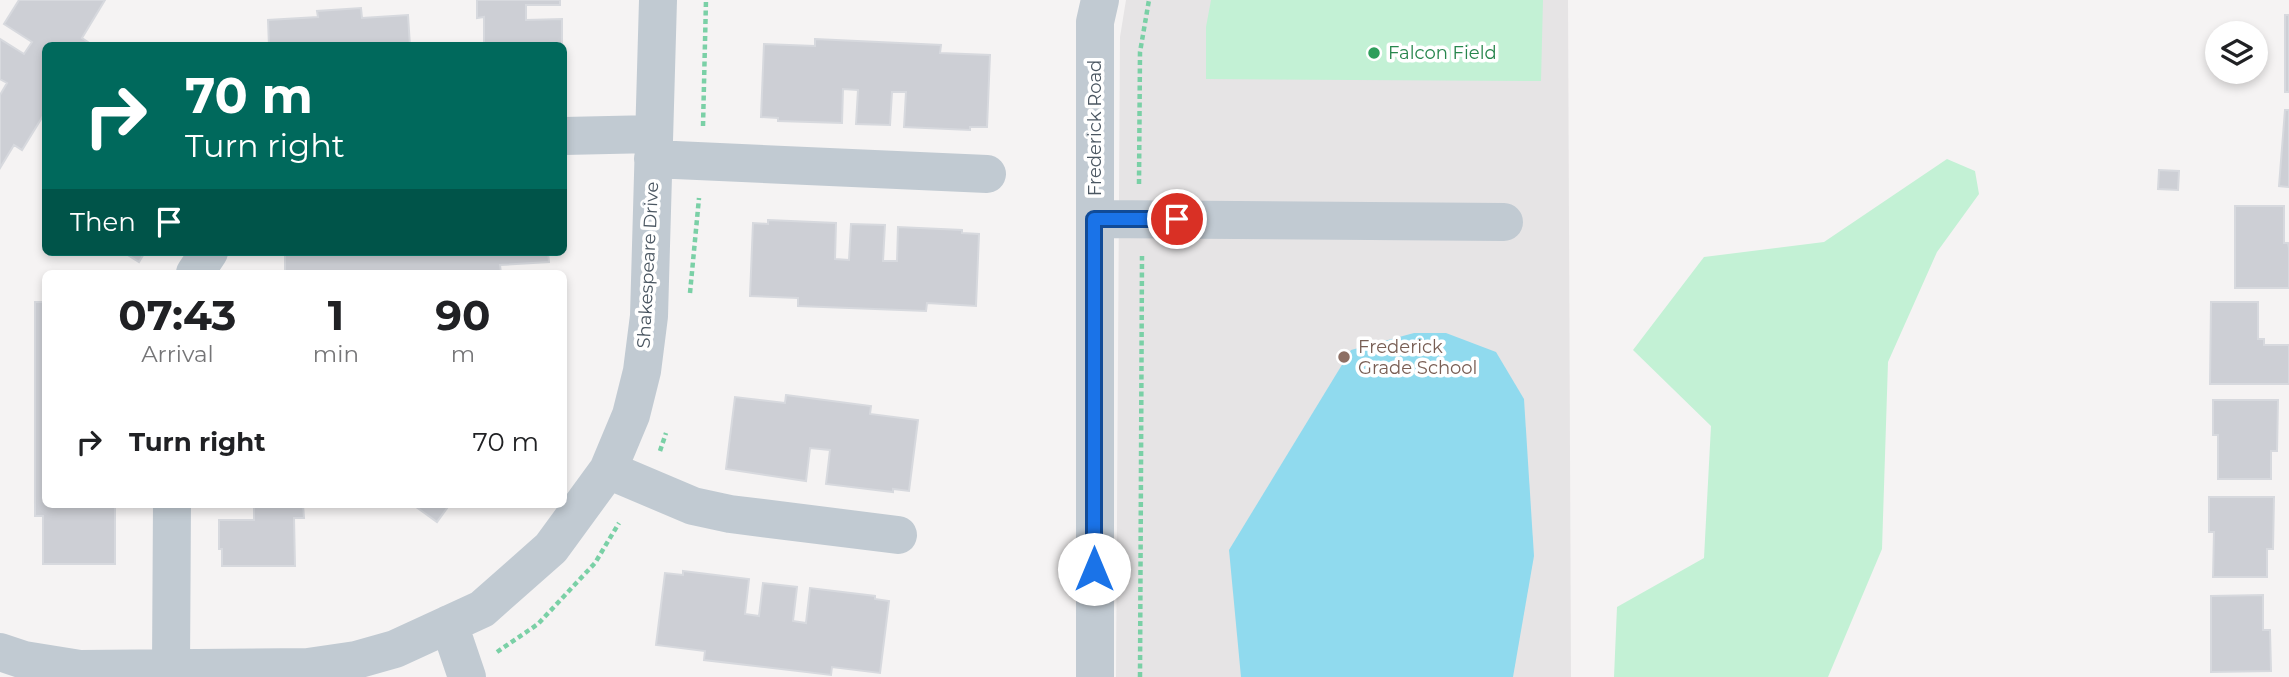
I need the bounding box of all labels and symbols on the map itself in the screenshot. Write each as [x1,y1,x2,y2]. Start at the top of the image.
place label: Falcon Field [1388,42,1497,64]
marker: Falcon Field [1366,45,1382,61]
street label: Frederick Road [1084,60,1106,196]
street label: Shakespeare Drive [633,181,663,349]
pin [1147,189,1207,249]
place label: Frederick Grade School [1358,336,1477,379]
marker: Frederick Grade School [1336,349,1352,365]
position arrow [1057,532,1131,606]

